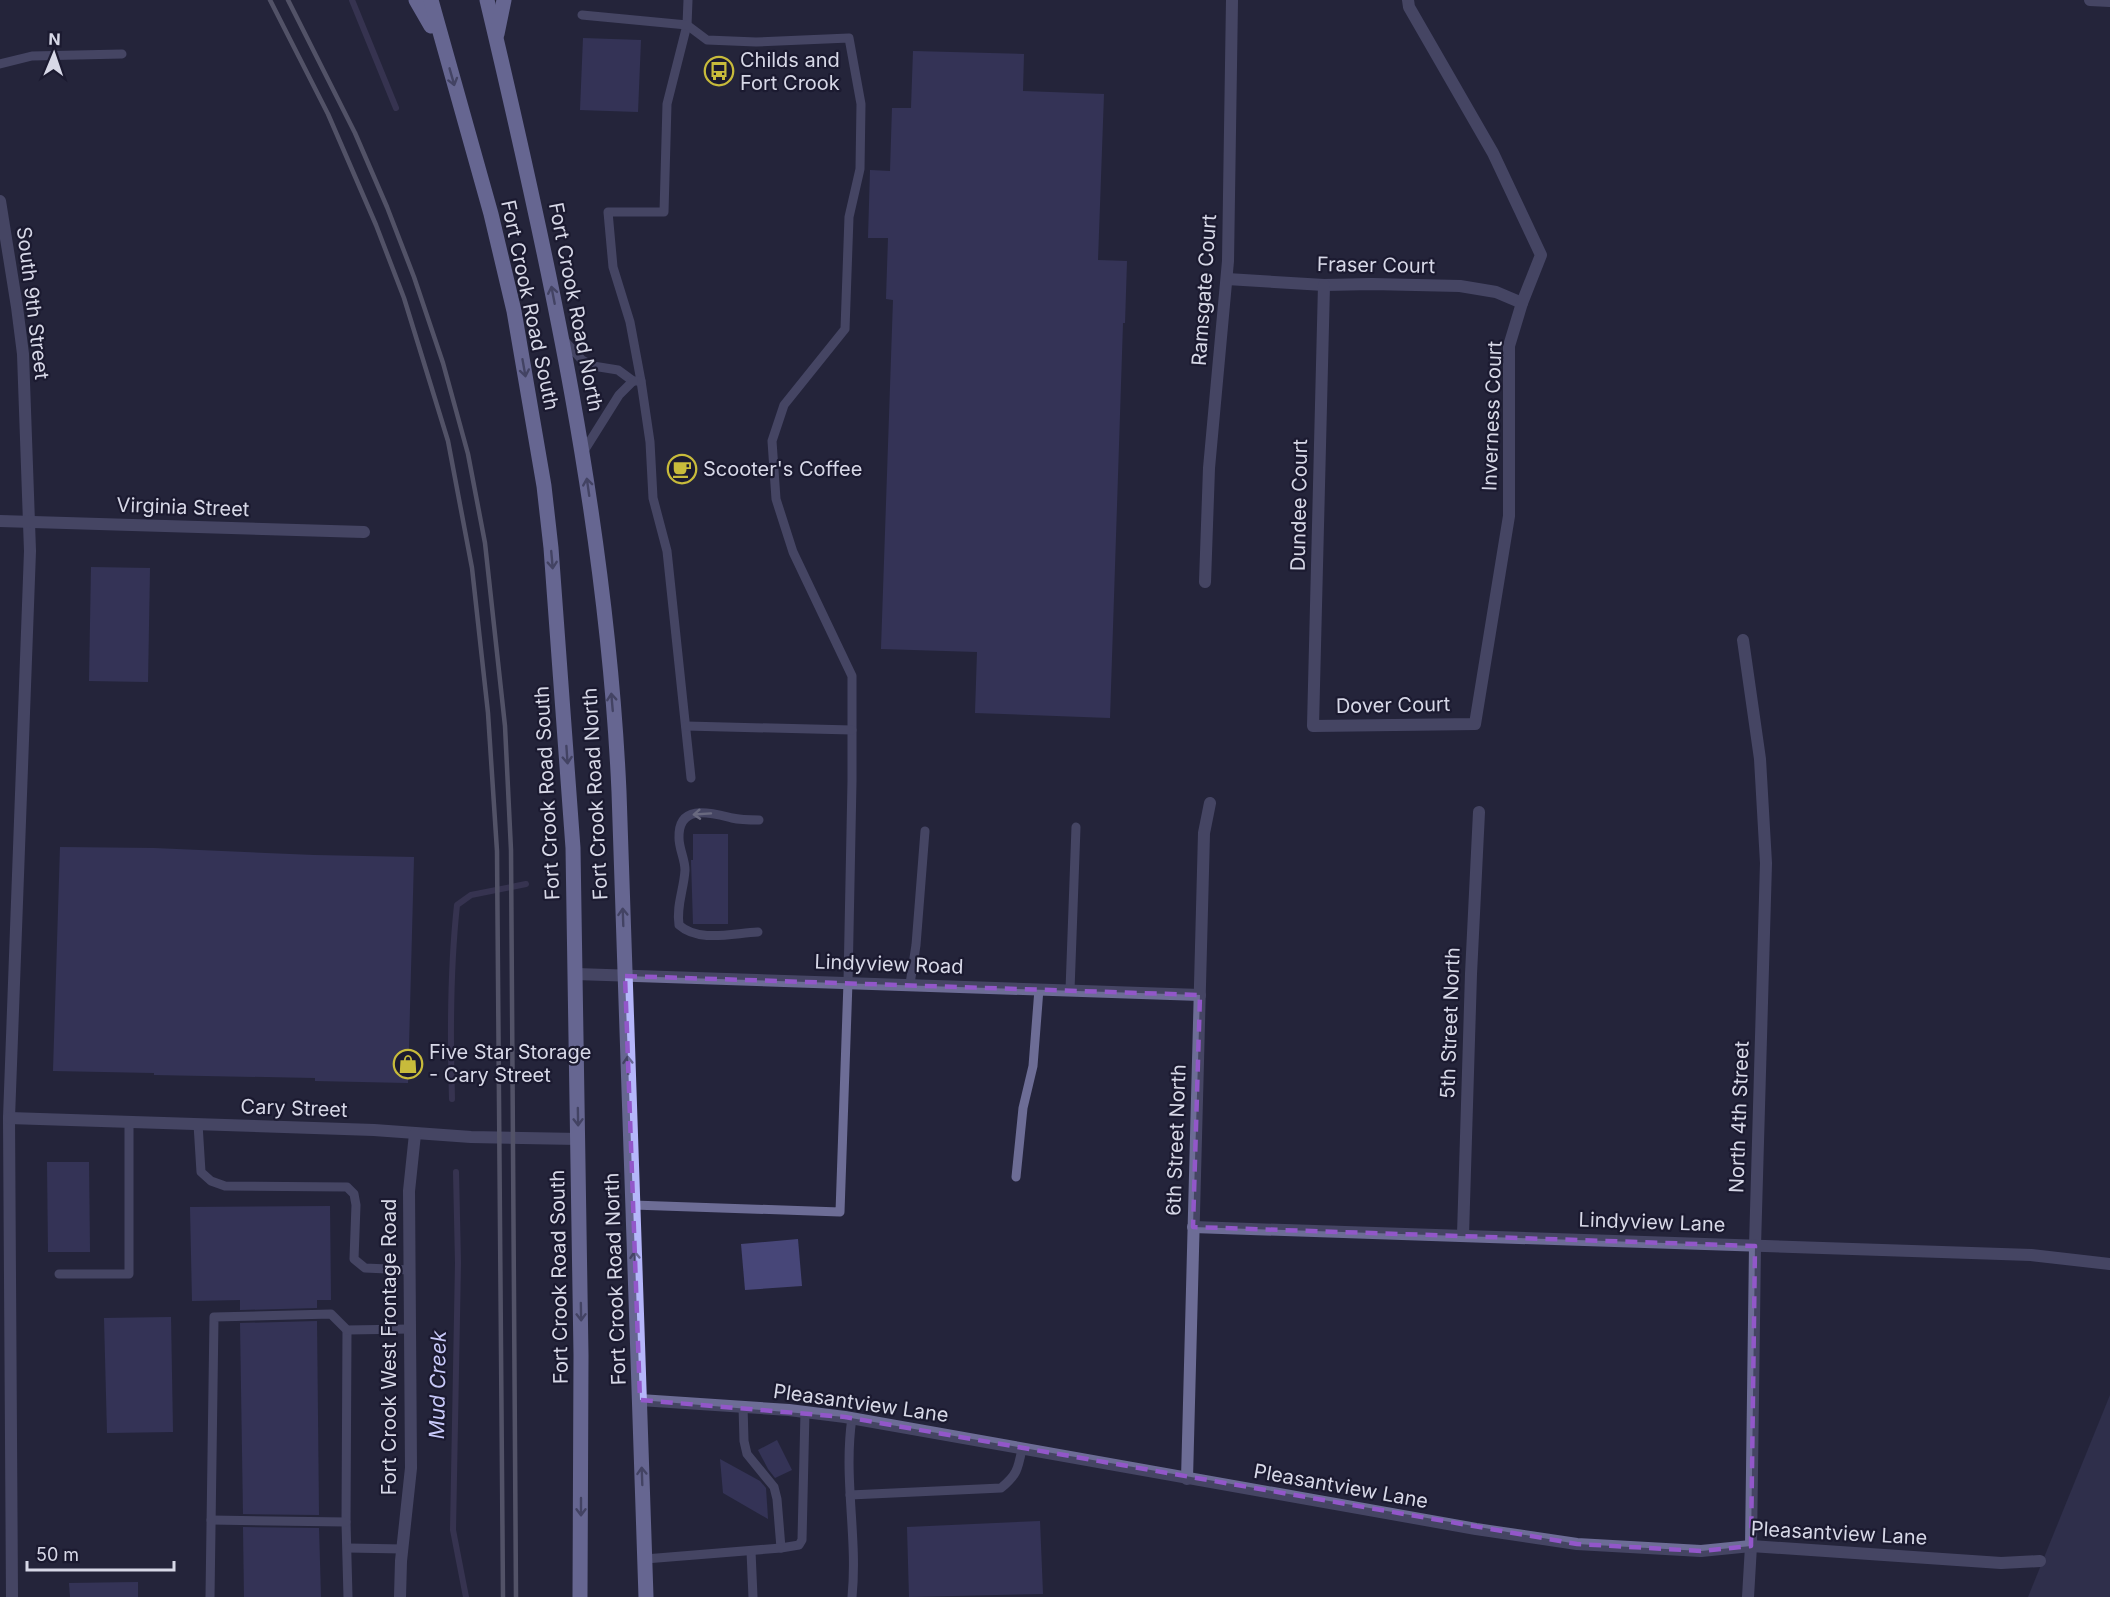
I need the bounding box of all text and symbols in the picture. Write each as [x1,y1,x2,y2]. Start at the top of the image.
north arrow [24,24,84,84]
text: N [48,29,61,49]
place label: Childs and Fort Crook [740,48,840,95]
bus stop icon: Childs and Fort Crook [703,55,735,87]
one-way arrow [447,67,458,86]
street label: Fort Crook Road South [496,198,564,412]
street label: Fort Crook Road North [544,200,608,414]
street label: Ramsgate Court [1187,213,1221,367]
street label: South 9th Street [12,225,54,381]
street label: Fraser Court [1317,252,1436,278]
one-way arrow [547,286,558,306]
street label: Inverness Court [1477,340,1507,492]
one-way arrow [519,357,530,377]
street label: Dundee Court [1286,438,1312,571]
cafe icon: Scooter's Coffee [666,453,698,485]
place label: Scooter's Coffee [703,457,862,481]
one-way arrow [582,478,593,498]
street label: Virginia Street [116,493,250,521]
one-way arrow [547,550,558,570]
street label: Fort Crook Road South [529,685,565,901]
street label: Fort Crook Road North [577,687,613,901]
one-way arrow [606,692,617,712]
street label: Dover Court [1336,692,1451,718]
one-way arrow [562,744,573,764]
one-way arrow [693,808,712,819]
one-way arrow [617,908,628,928]
street label: 5th Street North [1435,947,1465,1099]
street label: Lindyview Road [814,949,964,979]
place label: Five Star Storage - Cary Street [429,1040,592,1087]
street label: North 4th Street [1724,1040,1754,1193]
shop icon: Five Star Storage - Cary Street [392,1048,424,1080]
one-way arrow [622,1055,634,1075]
street label: 6th Street North [1161,1064,1191,1216]
street label: Cary Street [240,1094,348,1122]
one-way arrow [573,1106,584,1126]
street label: Fort Crook Road South [545,1170,573,1384]
street label: Fort Crook Road North [599,1172,631,1386]
street label: Fort Crook West Frontage Road [377,1199,401,1495]
street label: Lindyview Lane [1578,1207,1726,1237]
one-way arrow [629,1250,641,1270]
one-way arrow [575,1301,587,1321]
water label: Mud Creek [424,1330,451,1440]
street label: Pleasantview Lane [772,1379,950,1427]
street label: Pleasantview Lane [1252,1459,1430,1513]
one-way arrow [637,1466,648,1486]
one-way arrow [575,1496,587,1516]
street label: Pleasantview Lane [1750,1516,1928,1550]
scale bar [27,1534,174,1572]
text: 50 m [36,1544,79,1565]

